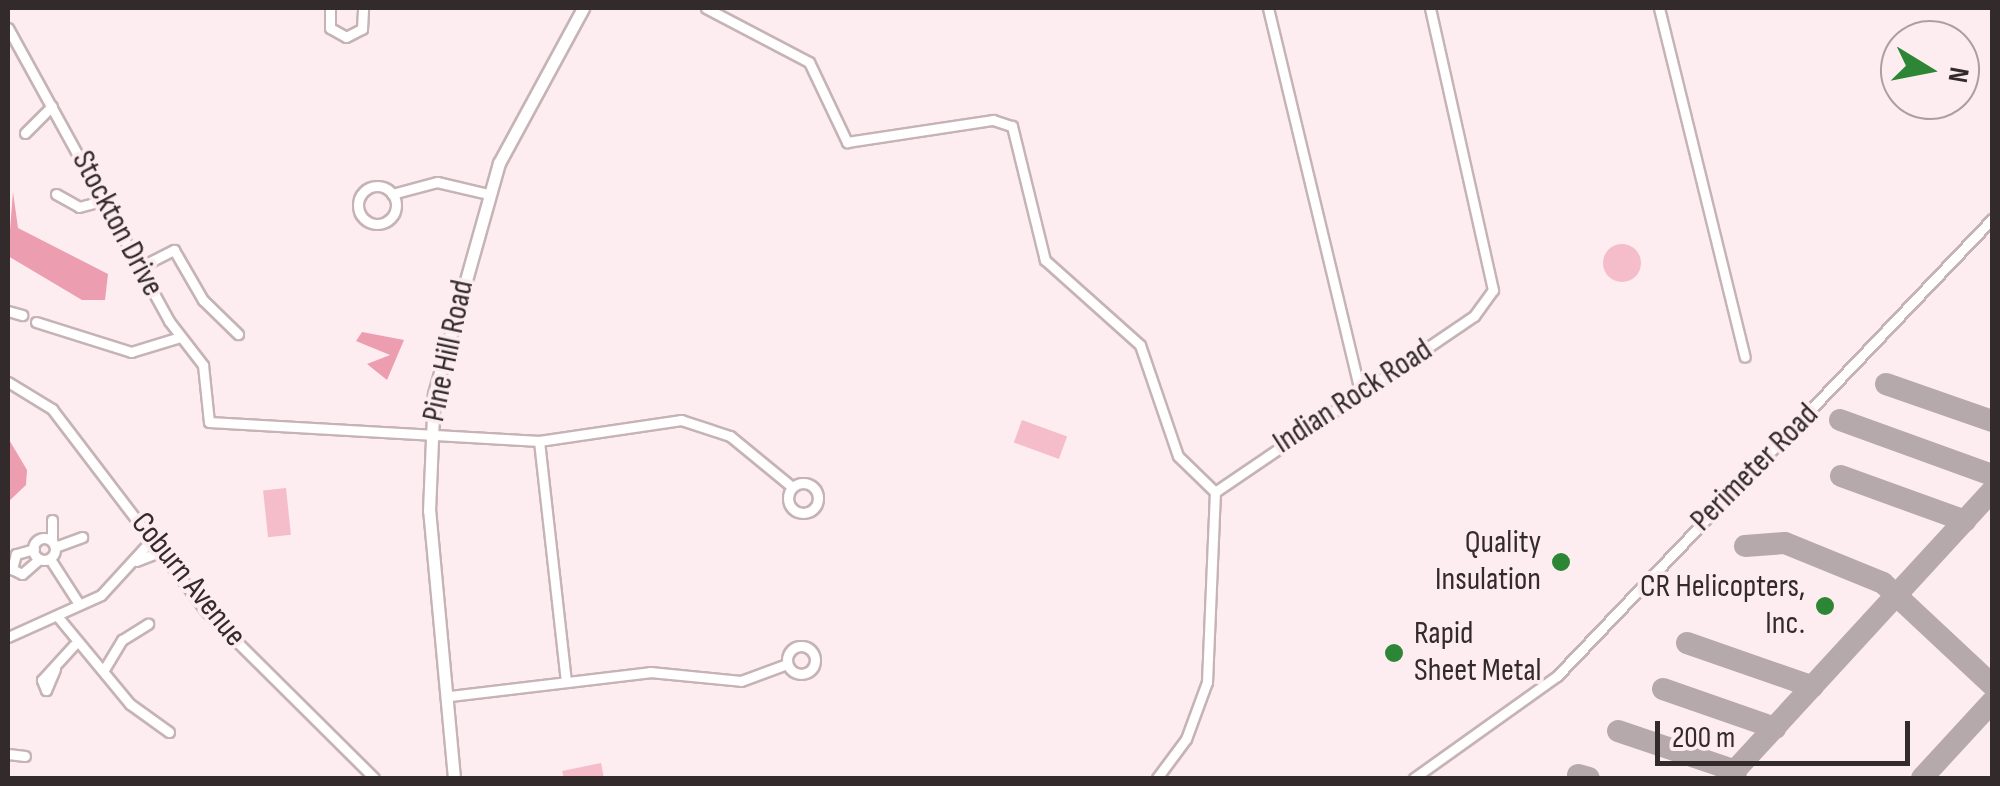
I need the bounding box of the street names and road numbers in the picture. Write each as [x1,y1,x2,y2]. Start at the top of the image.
street label: Stockton Drive [63,145,171,303]
street label: Pine Hill Road [415,277,483,425]
street label: Indian Rock Road [1266,331,1440,463]
street label: Perimeter Road [1683,396,1827,540]
street label: Coburn Avenue [122,505,254,655]

